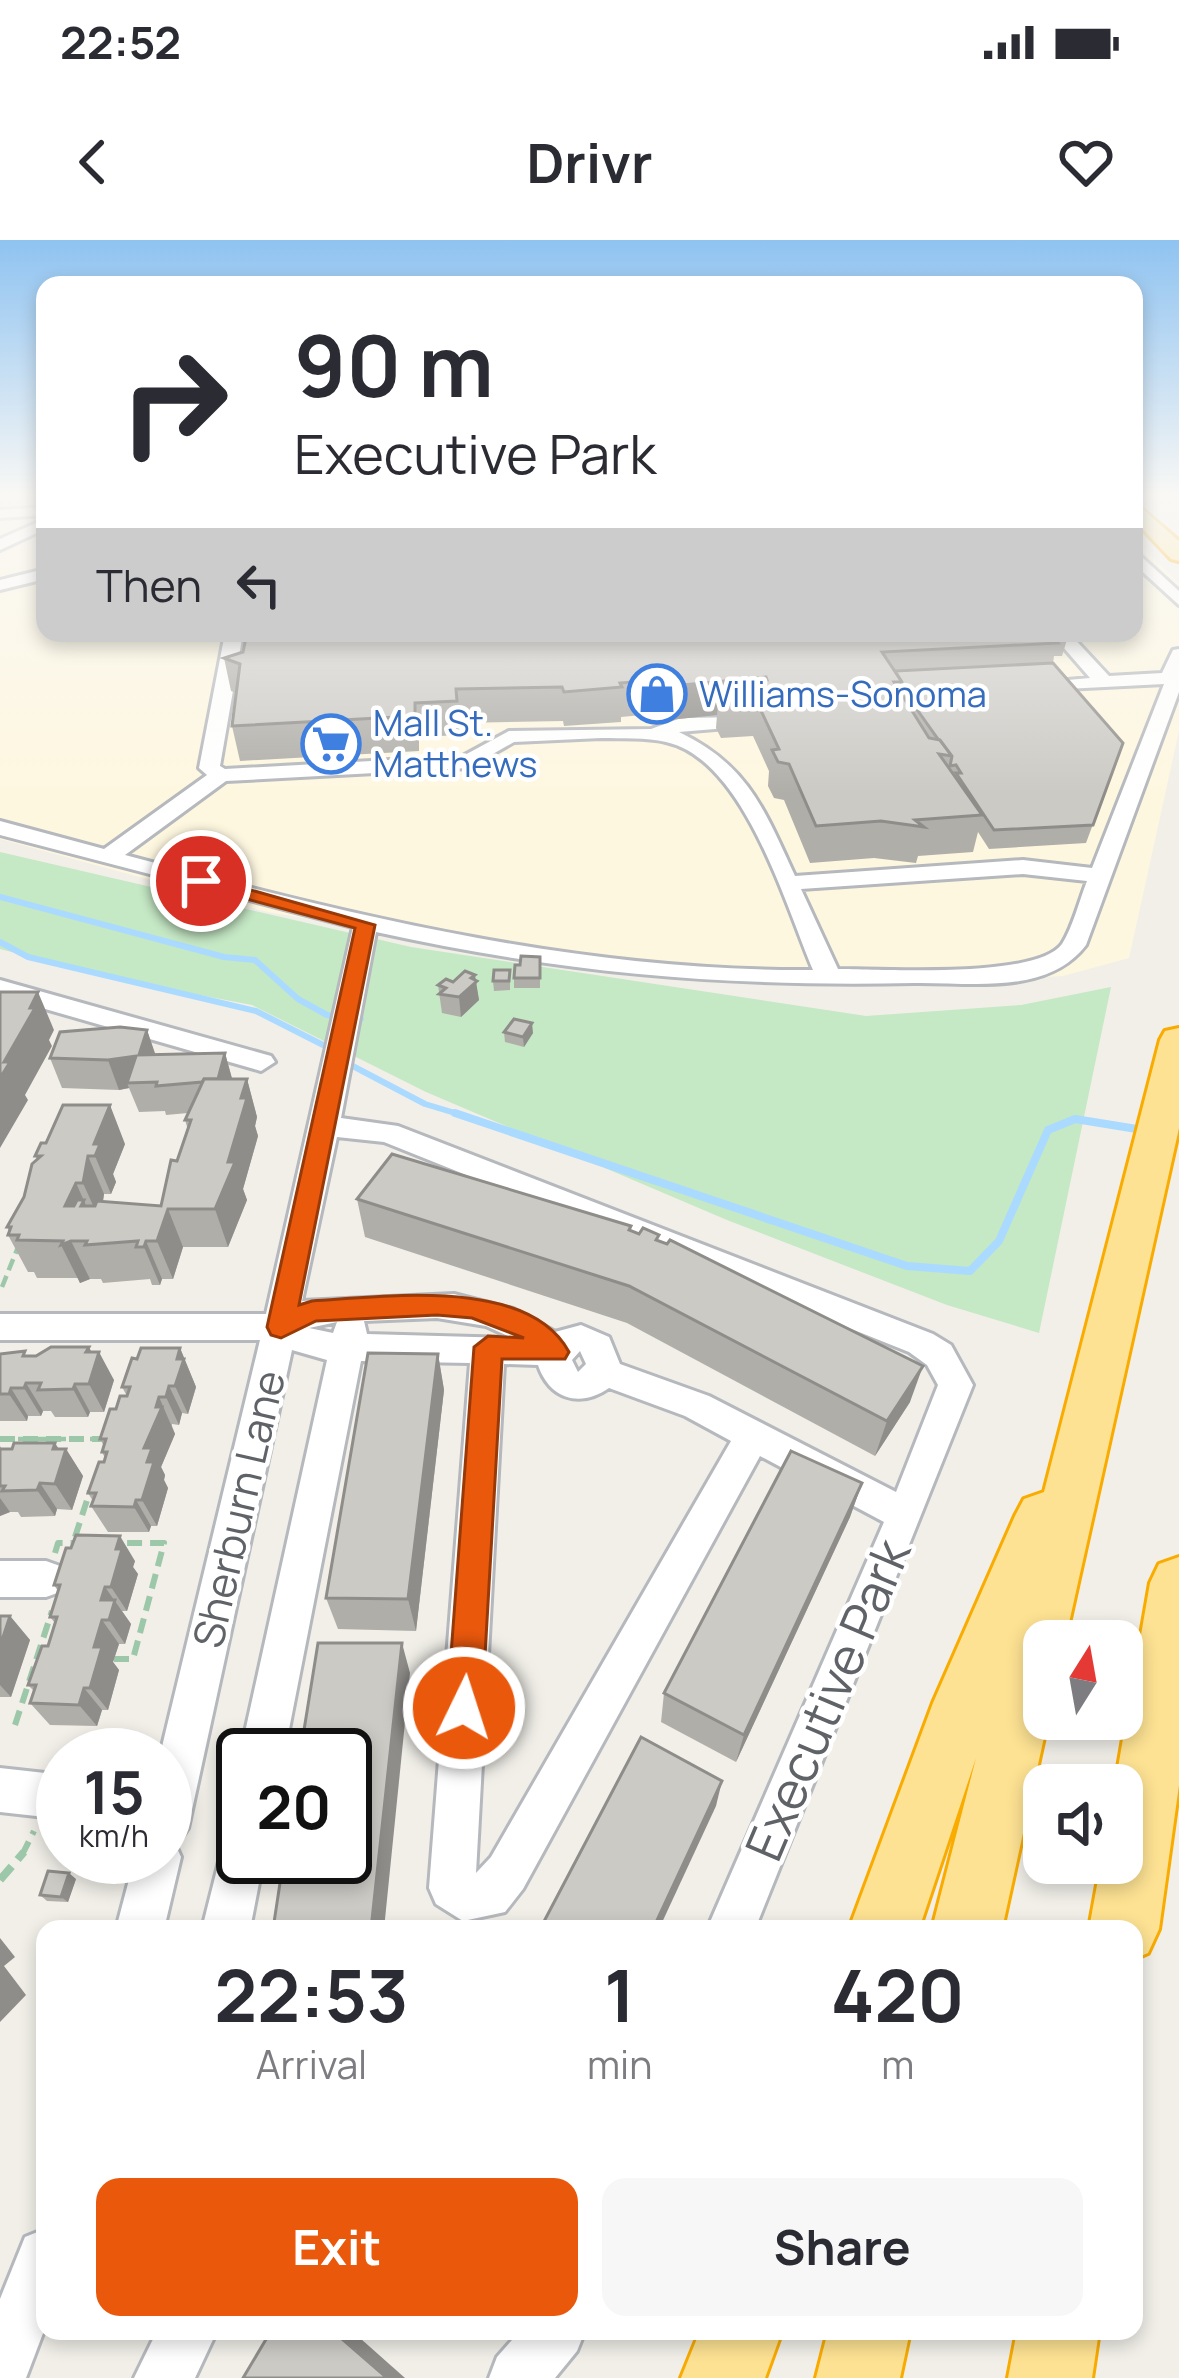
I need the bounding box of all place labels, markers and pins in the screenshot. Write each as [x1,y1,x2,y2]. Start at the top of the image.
shop icon: Williams-Sonoma [626,663,688,725]
place label: Williams-Sonoma [699,669,987,718]
place label: Mall St. Matthews [373,698,537,788]
supermarket icon: Mall St. Matthews [300,713,362,775]
pin [150,830,252,932]

